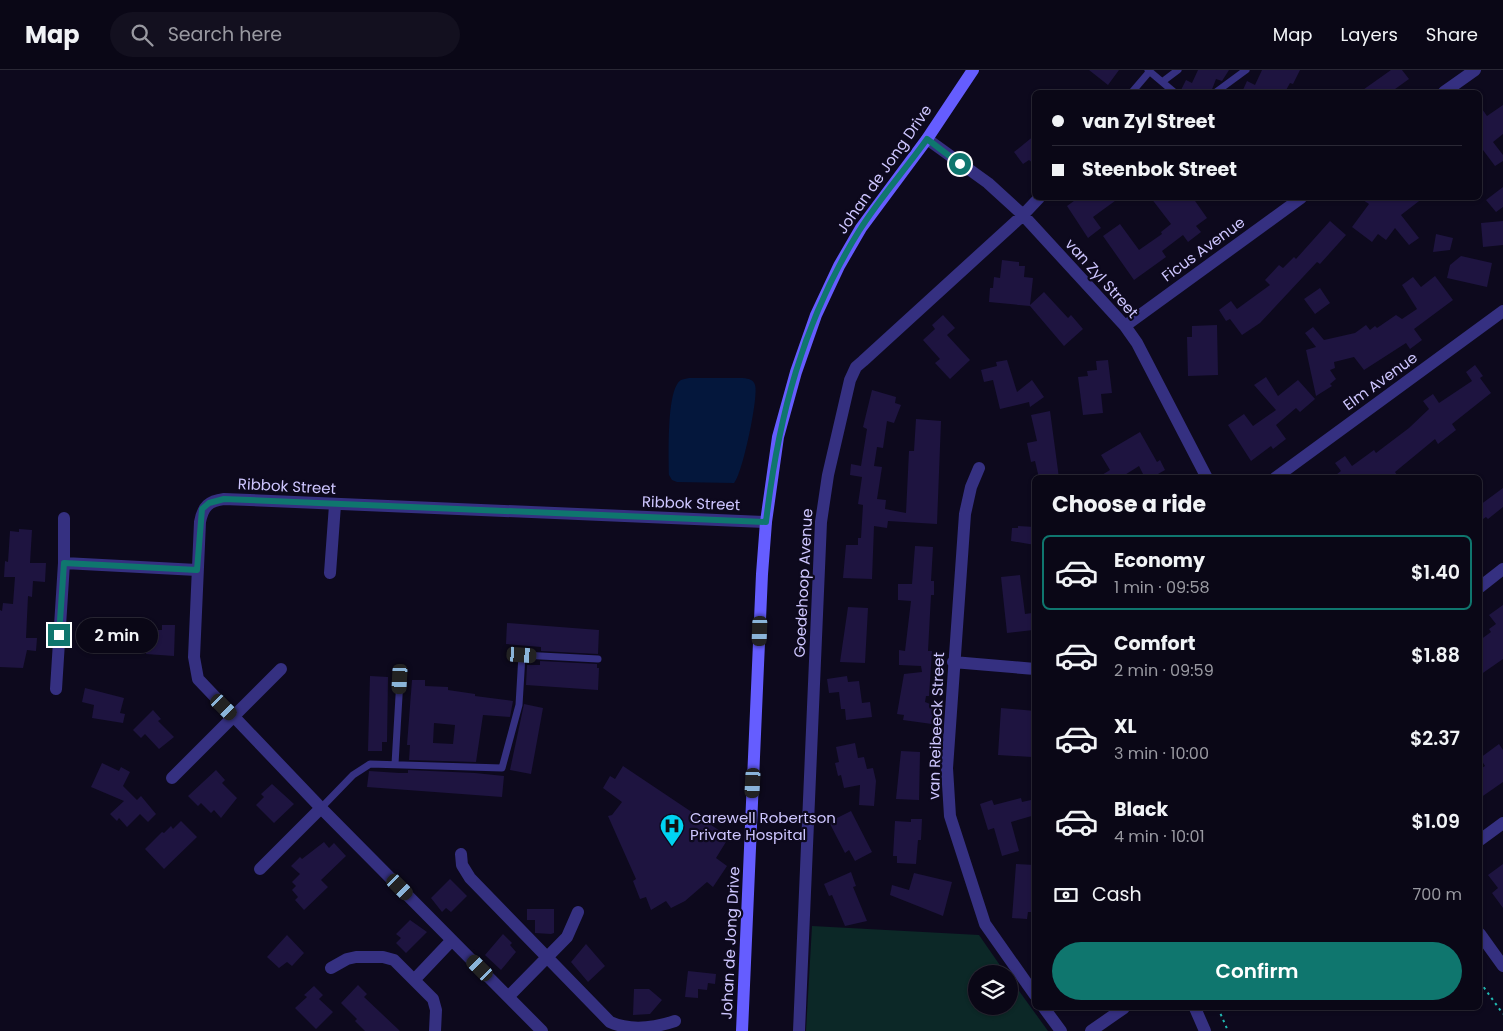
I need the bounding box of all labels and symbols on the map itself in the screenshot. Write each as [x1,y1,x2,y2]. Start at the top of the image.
street label: Johan de Jong Drive [831,100,937,238]
route start [949,153,971,175]
street label: Ficus Avenue [1157,212,1249,286]
street label: van Zyl Street [1061,234,1143,322]
street label: Elm Avenue [1339,347,1421,415]
street label: Ribbok Street [237,473,337,499]
street label: Ribbok Street [641,491,741,515]
street label: Goedehoop Avenue [789,508,817,658]
car [751,616,768,646]
callout: 2 min [76,618,159,652]
route end [48,624,70,646]
car [506,646,537,664]
street label: van Reibeeck Street [923,652,949,800]
car [391,664,408,694]
car [208,691,239,723]
car [744,768,761,798]
place label: Carewell Robertson Private Hospital [690,807,836,845]
hospital icon: Carewell Robertson Private Hospital [659,813,685,847]
street label: Johan de Jong Drive [716,866,744,1020]
car [384,871,415,903]
car [464,952,495,984]

